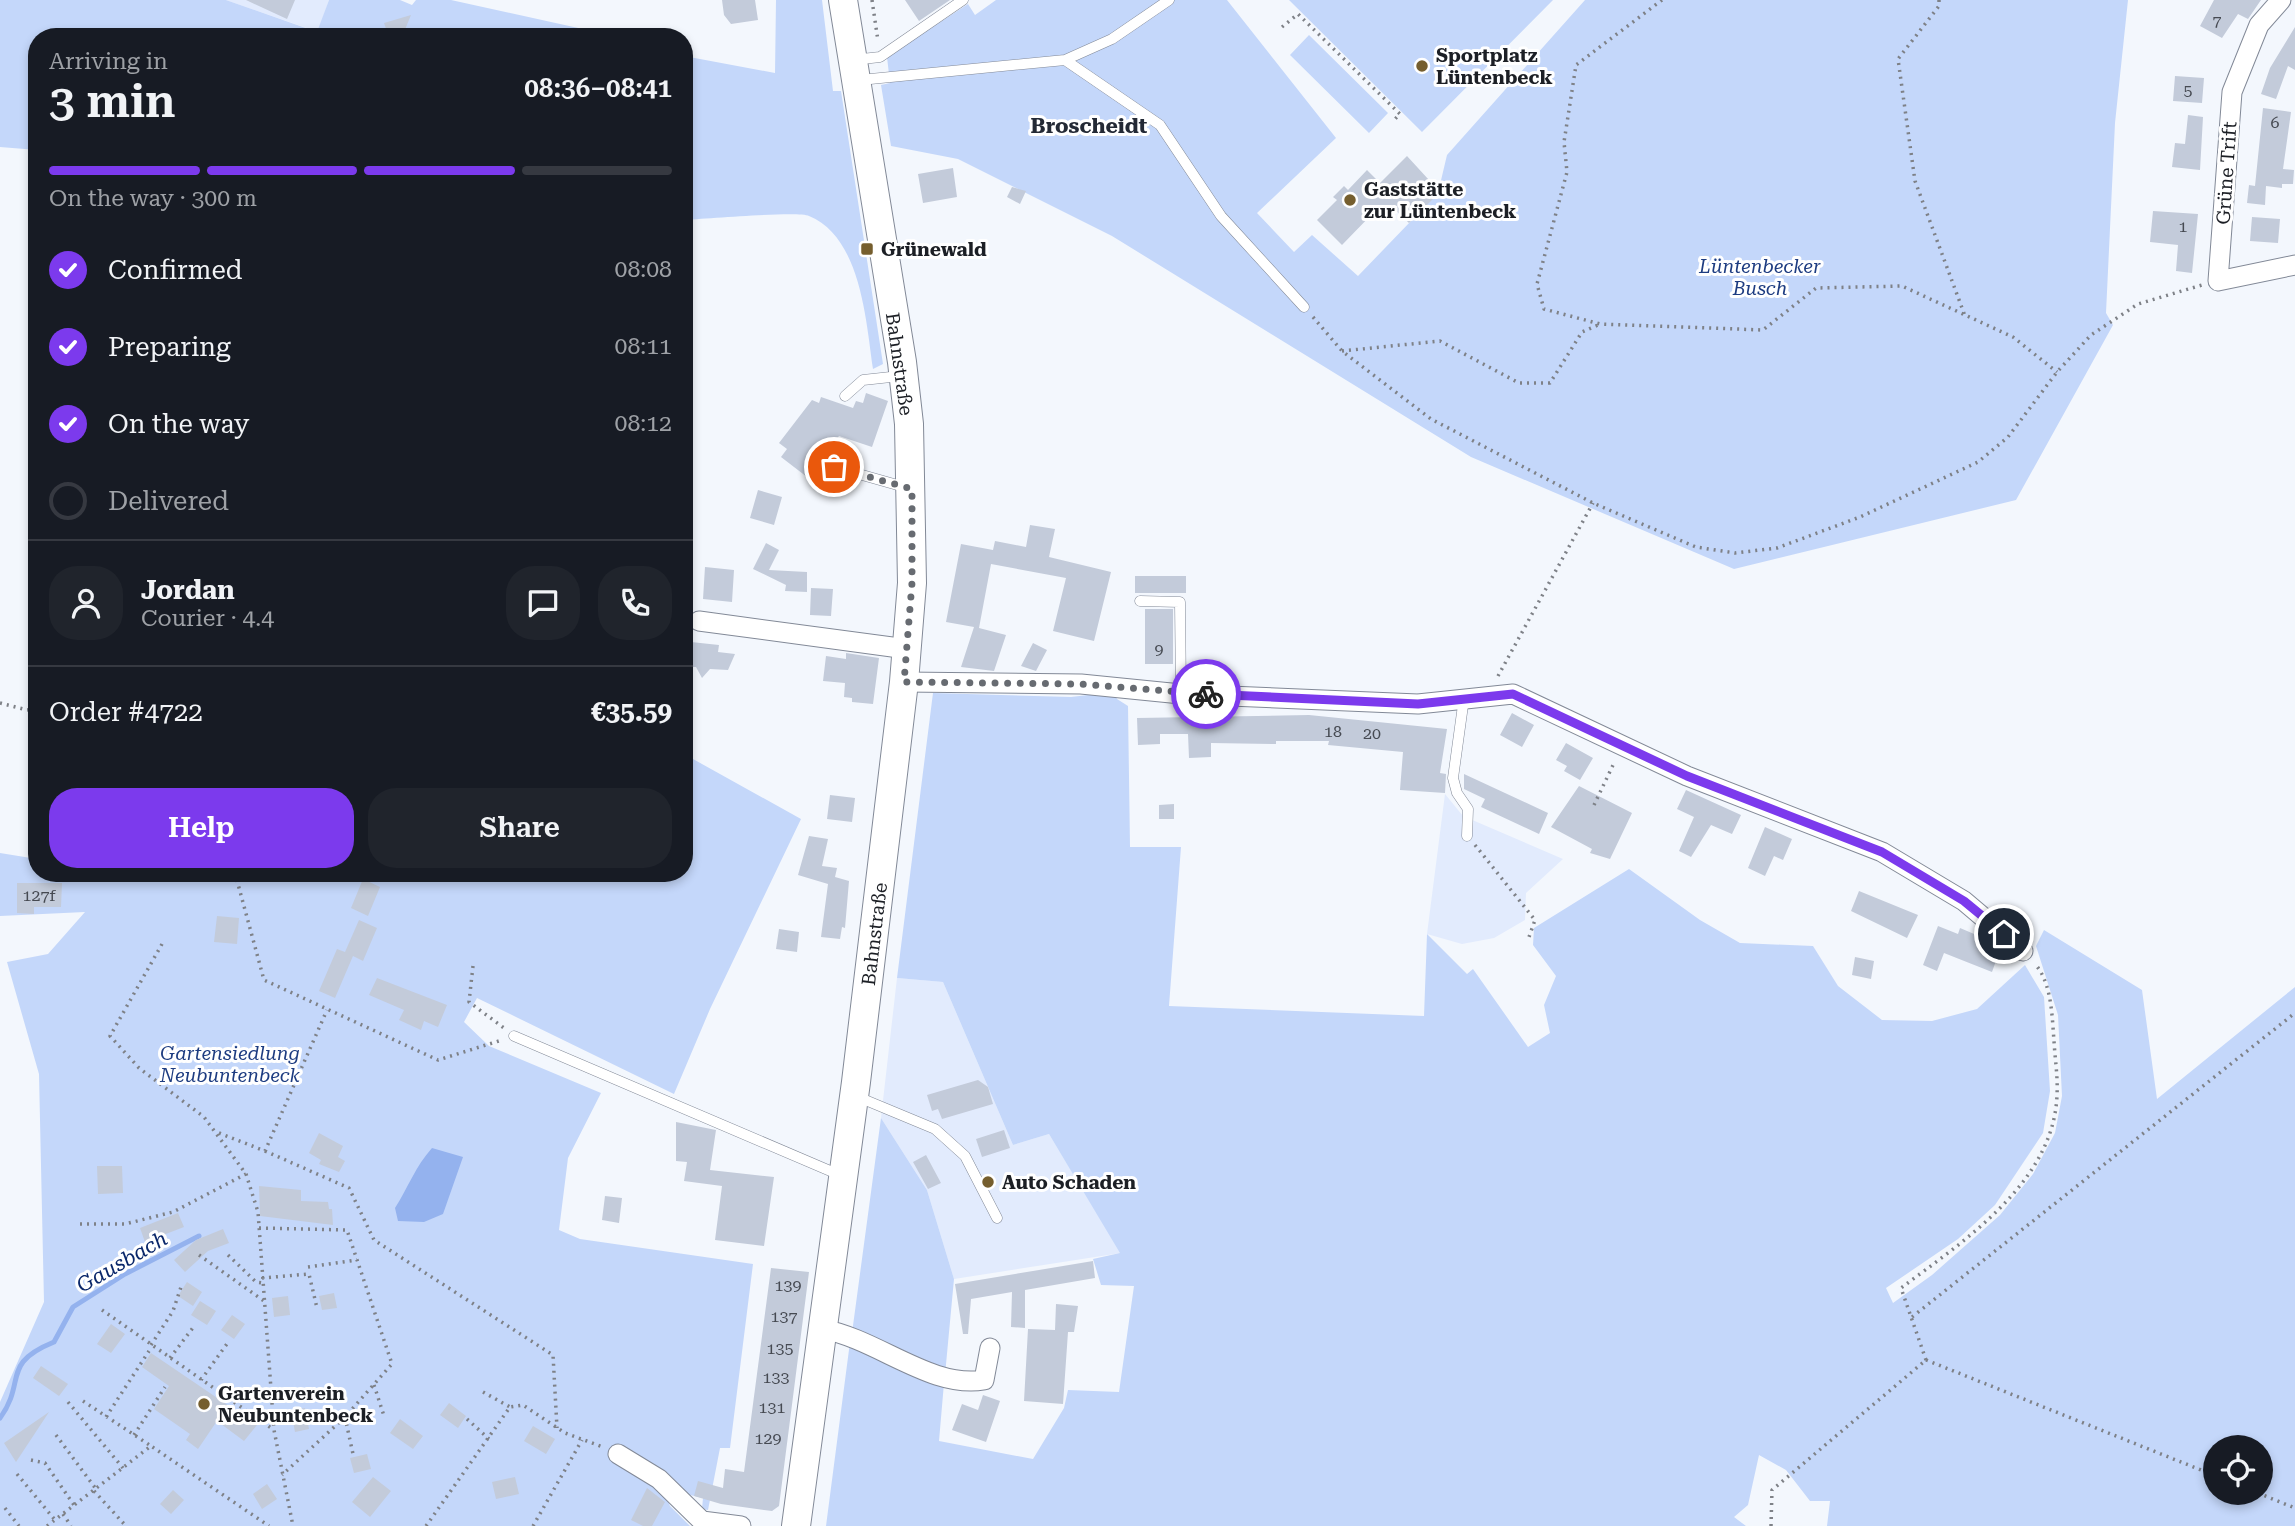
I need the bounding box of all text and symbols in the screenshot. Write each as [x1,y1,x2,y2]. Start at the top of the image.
house number: 7 [2213,11,2222,30]
place label: Sportplatz Lüntenbeck [1436,44,1553,89]
text: Arriving in [49,48,168,75]
marker: Sportplatz Lüntenbeck [1414,58,1430,74]
text: 08:36–08:41 [524,73,672,103]
text: 3 min [49,74,176,128]
house number: 5 [2184,81,2193,100]
house number: 6 [2271,113,2280,132]
district label: Broscheidt [1031,114,1148,138]
street label: Grüne Trift [2211,121,2242,225]
place label: Gaststätte zur Lüntenbeck [1364,178,1516,223]
text: On the way · 300 m [49,185,257,212]
marker: Gaststätte zur Lüntenbeck [1342,192,1358,208]
house number: 1 [2179,217,2188,236]
place label: Grünewald [881,238,987,261]
marker: Grünewald [859,241,875,257]
icon: check [49,251,87,289]
text: Confirmed [108,255,243,285]
park label: Lüntenbecker Busch [1698,255,1821,300]
text: 08:08 [615,256,672,283]
street label: Bahnstraße [881,311,918,417]
icon: check [49,328,87,366]
text: Preparing [108,332,231,362]
text: 08:11 [615,333,672,360]
icon: check [49,405,87,443]
text: On the way [108,409,249,439]
text: 08:12 [615,410,672,437]
pin [804,437,864,497]
icon: bag [815,448,853,486]
text: Delivered [108,486,229,516]
button: person [49,566,123,640]
button: chat [506,566,580,640]
button: phone [598,566,672,640]
text: Jordan [141,575,235,605]
text: Courier · 4.4 [141,605,274,632]
house number: 9 [1155,640,1164,659]
courier [1171,659,1241,729]
icon: bike [1187,675,1225,713]
text: Order #4722 [49,697,203,727]
text: €35.59 [591,697,672,727]
house number: 18 [1324,722,1342,741]
house number: 20 [1363,724,1381,743]
button: Help [49,788,354,868]
button: Share [368,788,672,868]
street label: Bahnstraße [857,881,892,987]
house number: 127f [22,886,56,905]
pin [1974,904,2034,964]
icon: home [1985,915,2023,953]
park label: Gartensiedlung Neubuntenbeck [159,1042,301,1087]
place label: Auto Schaden [1002,1171,1136,1194]
marker: Auto Schaden [980,1174,996,1190]
water label: Gausbach [72,1226,172,1298]
house number: 139 [775,1276,801,1295]
house number: 137 [771,1307,797,1326]
house number: 135 [767,1339,793,1358]
house number: 133 [763,1368,789,1387]
place label: Gartenverein Neubuntenbeck [218,1382,373,1427]
marker: Gartenverein Neubuntenbeck [196,1396,212,1412]
house number: 131 [759,1398,785,1417]
house number: 129 [755,1429,781,1448]
map controls [2203,1435,2273,1505]
button: locate [2203,1435,2273,1505]

